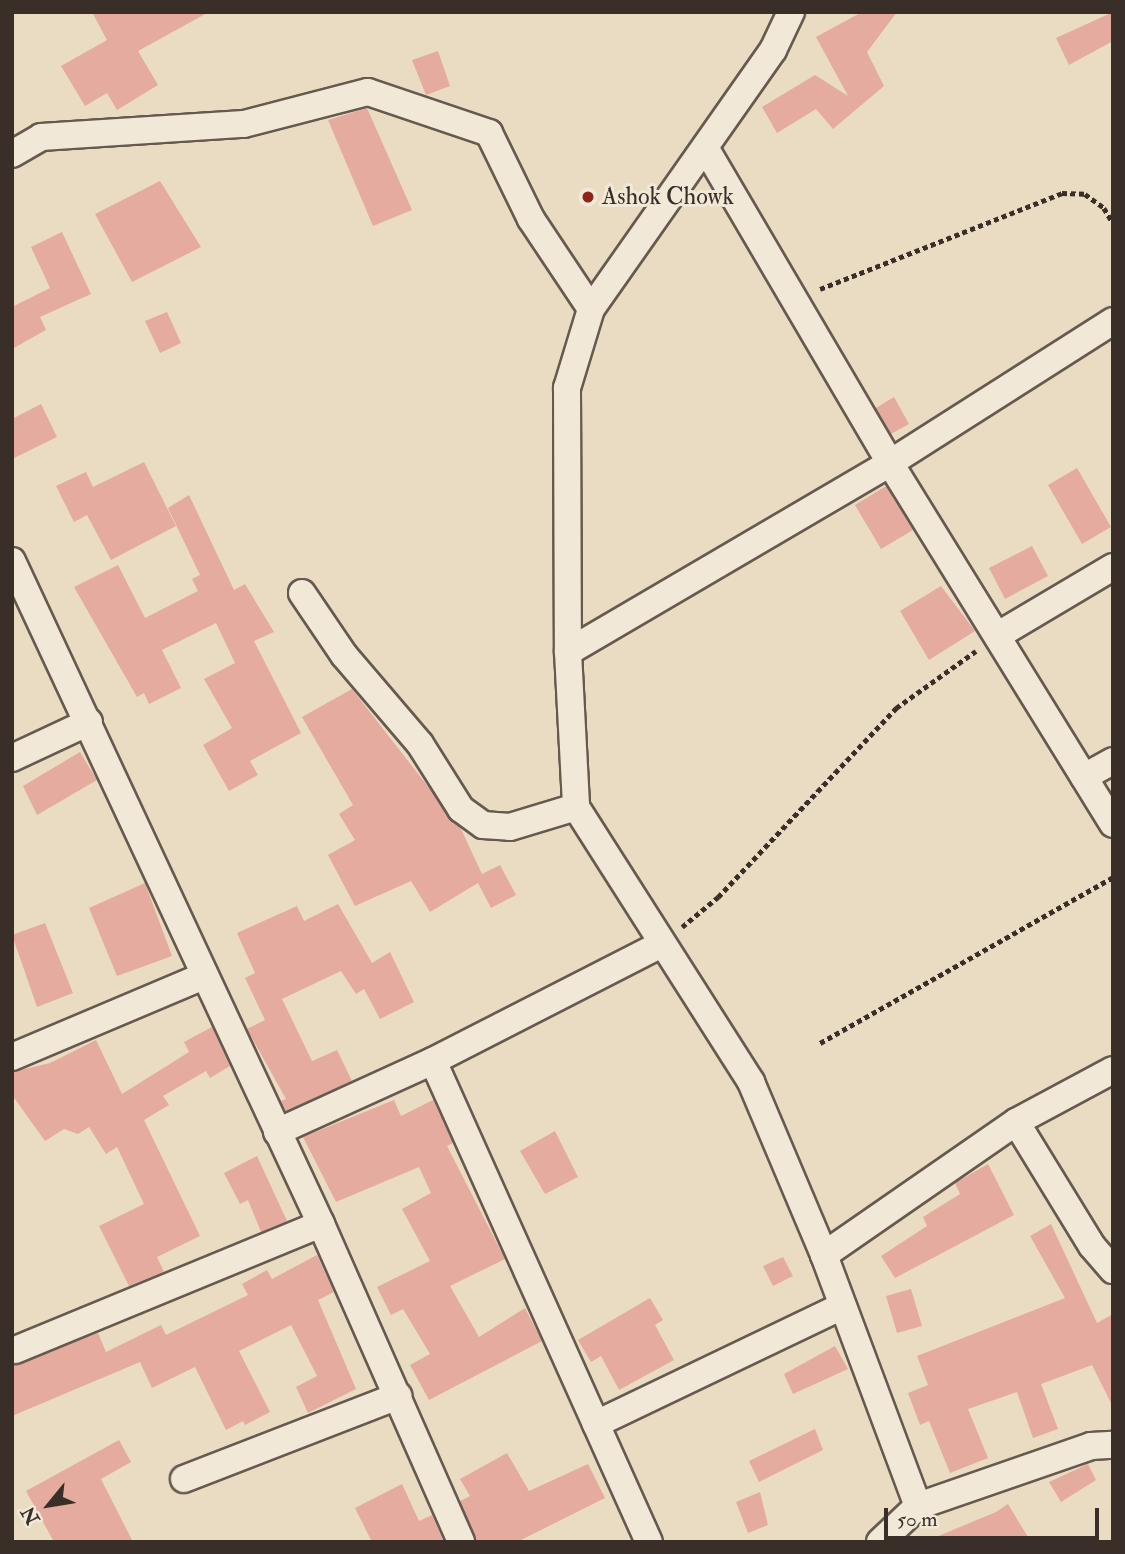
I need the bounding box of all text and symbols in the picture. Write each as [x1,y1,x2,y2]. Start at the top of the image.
place label: Ashok Chowk [602,183,734,211]
marker: Ashok Chowk [580,189,596,205]
north arrow [14,1470,84,1540]
scale bar [887,1494,1102,1538]
text: N [16,1502,45,1529]
text: 50 m [897,1506,938,1533]

